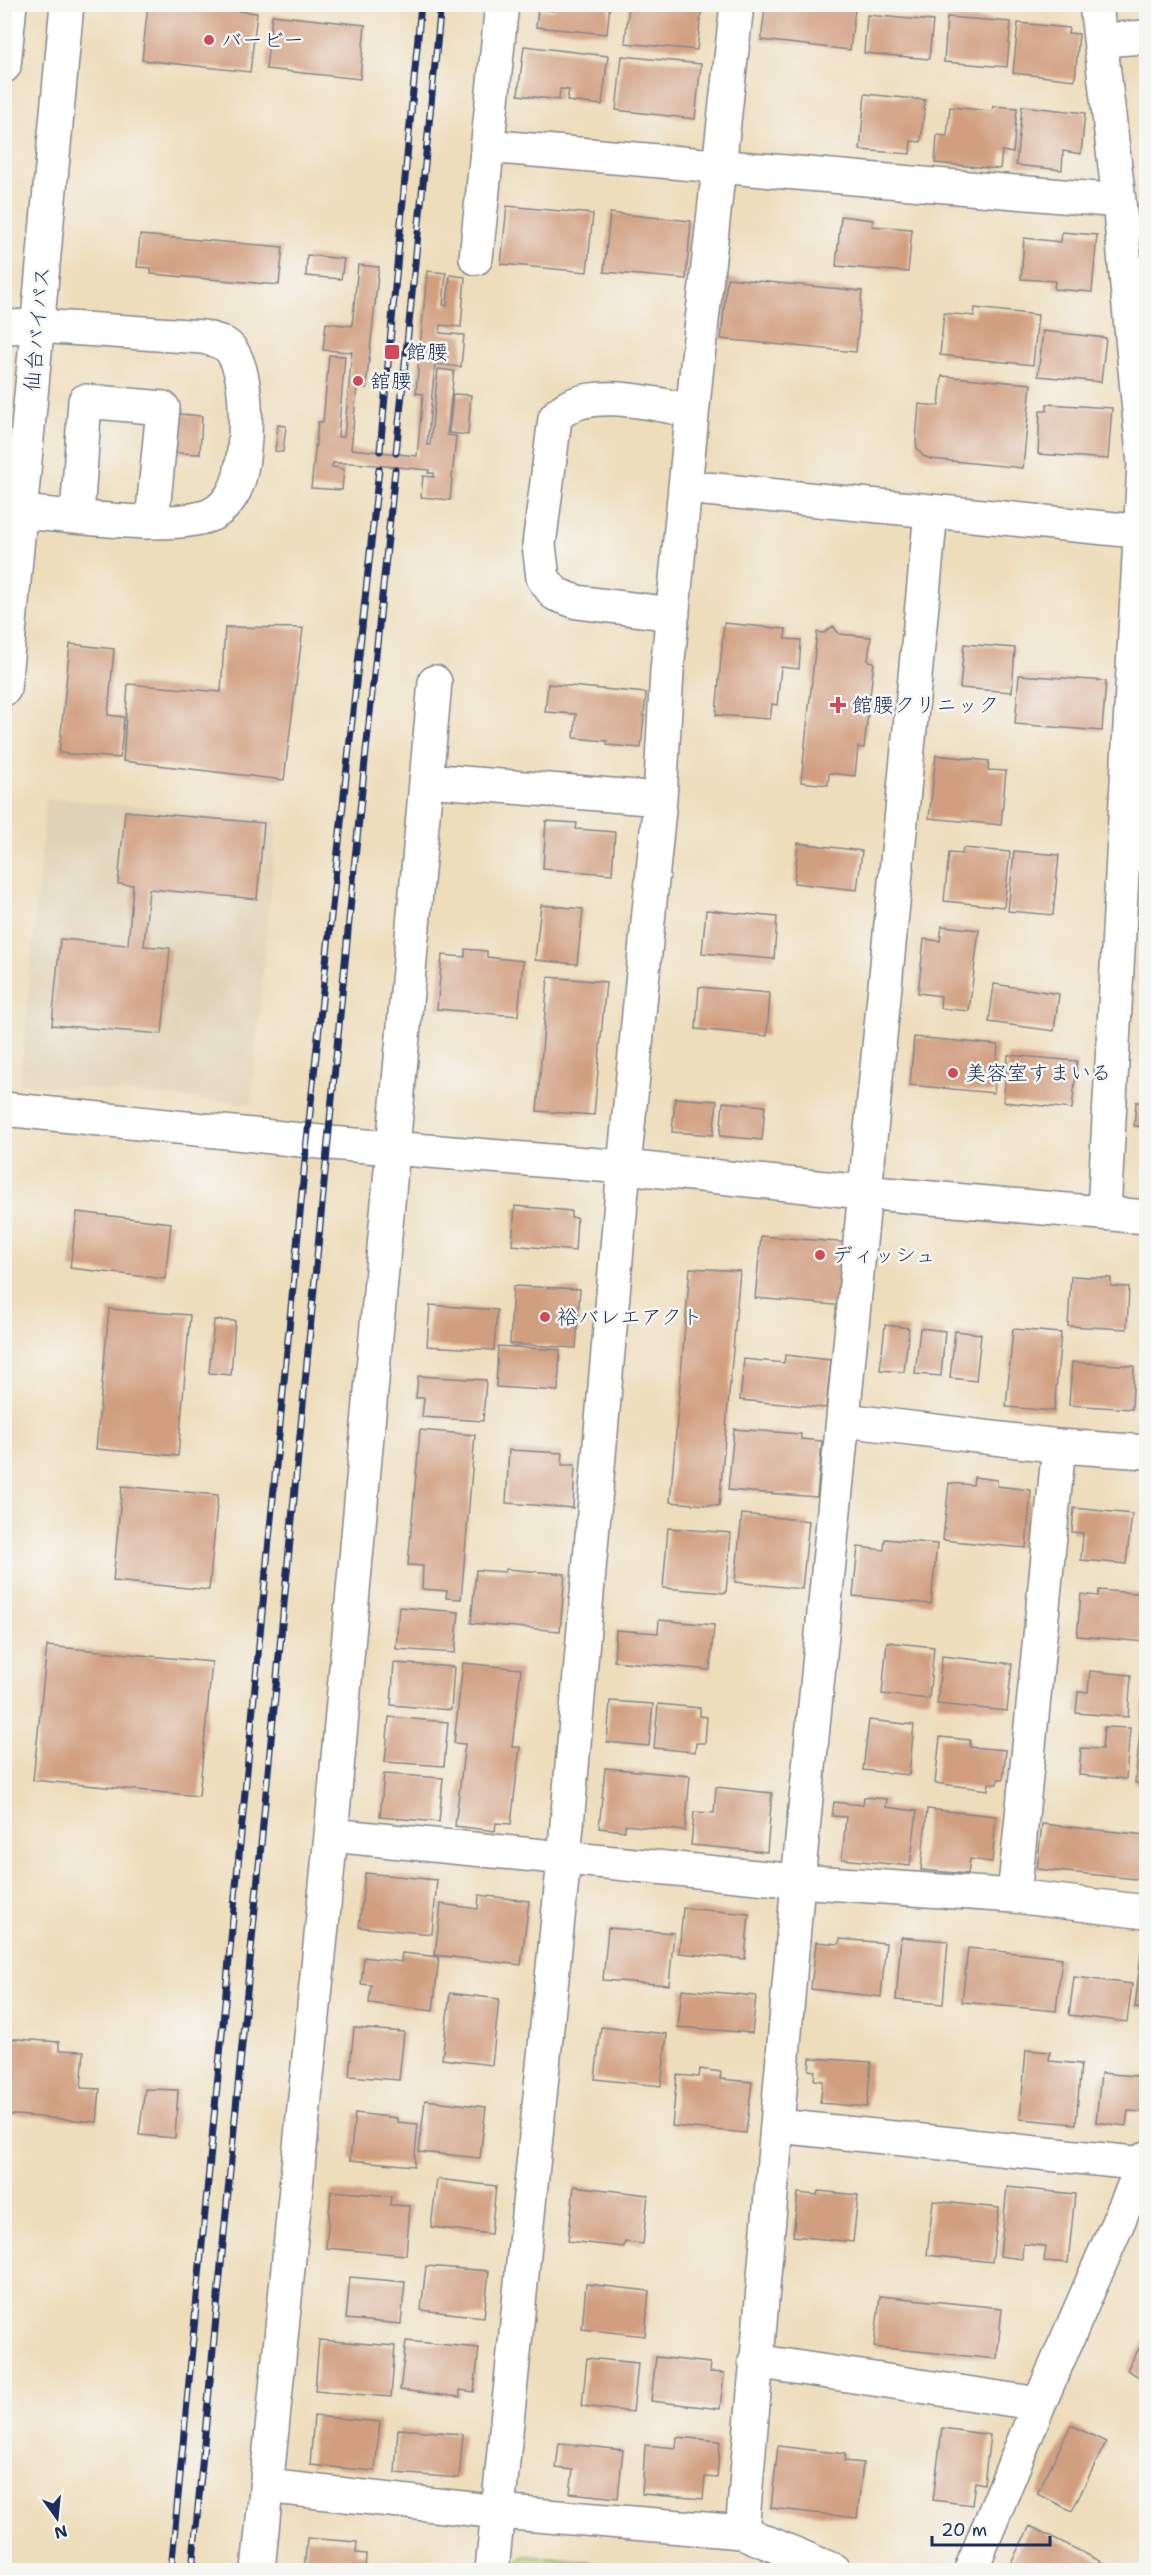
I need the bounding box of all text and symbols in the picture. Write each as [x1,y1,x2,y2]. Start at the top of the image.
place label: バービー [221,26,304,54]
marker: バービー [202,33,216,47]
street label: 仙台バイパス [18,265,56,393]
place label: 館腰 [406,338,448,366]
marker: 館腰 [383,343,401,361]
place label: 舘腰 [370,367,412,395]
marker: 舘腰 [351,374,365,388]
place label: 館腰クリニック [852,691,999,719]
marker: 館腰クリニック [829,696,847,714]
place label: 美容室すまいる [965,1059,1112,1087]
marker: 美容室すまいる [946,1066,960,1080]
place label: ディッシュ [832,1241,936,1269]
marker: ディッシュ [813,1248,827,1262]
place label: 裕バレエアクト [557,1303,703,1331]
marker: 裕バレエアクト [538,1310,552,1324]
north arrow [27,2488,87,2548]
scale bar [932,2509,1050,2547]
text: 20 m [941,2518,987,2542]
text: N [52,2520,70,2544]

